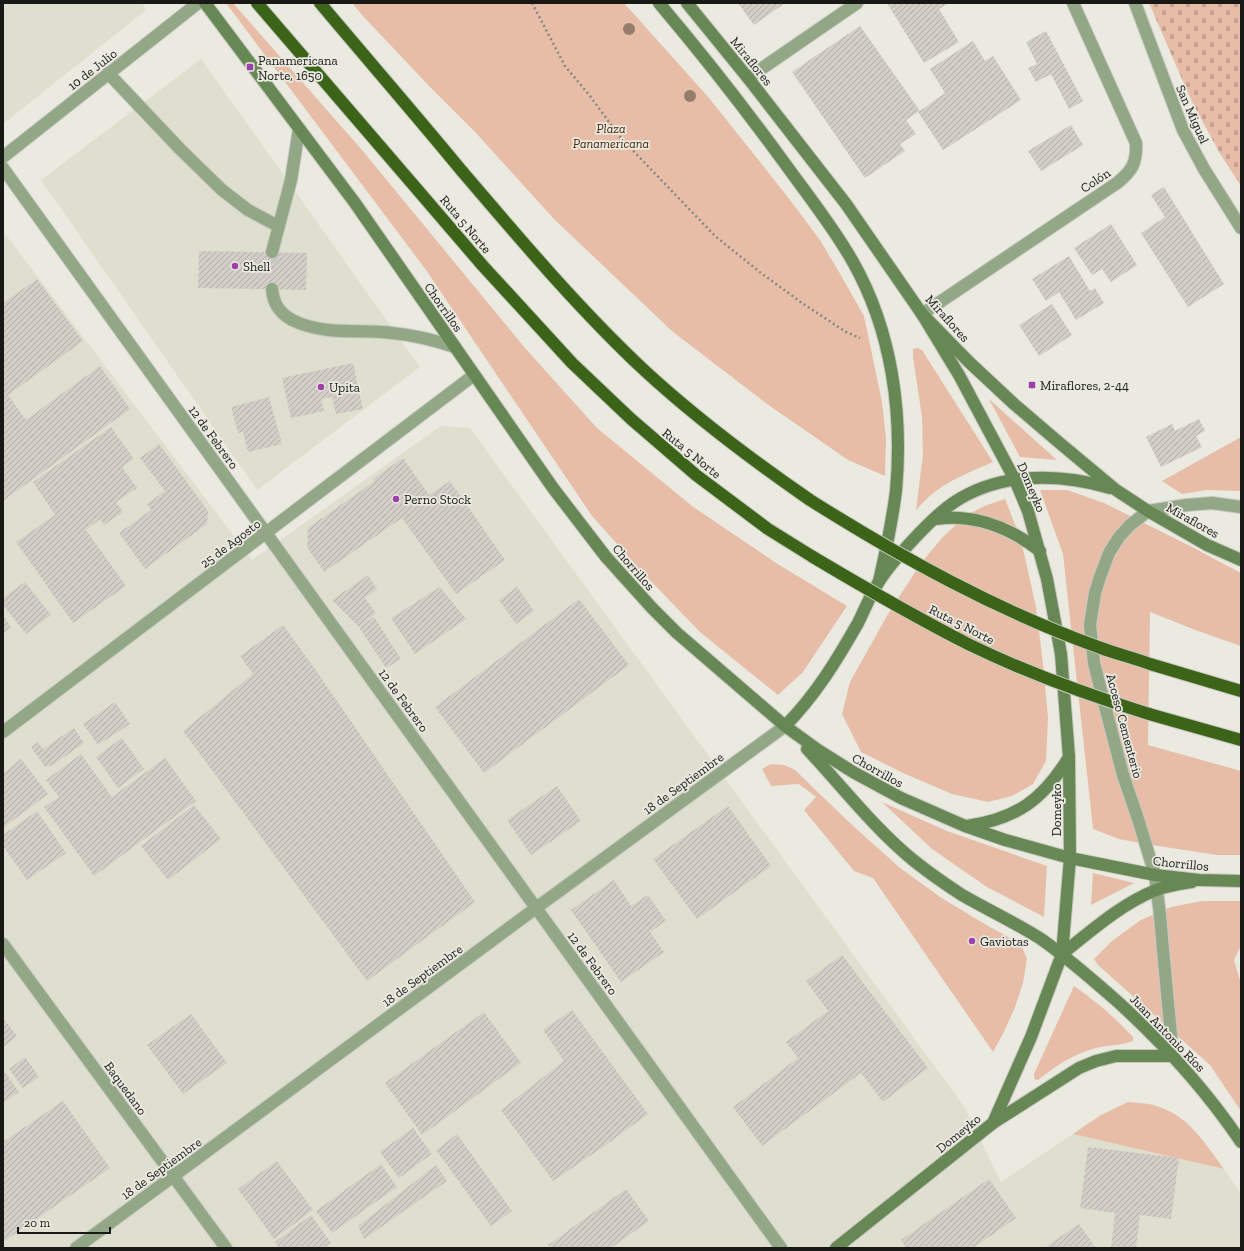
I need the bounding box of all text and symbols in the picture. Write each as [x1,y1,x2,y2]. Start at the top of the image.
street label: Miraflores [727,34,776,89]
street label: 10 de Julio [65,45,120,93]
place label: Panamericana Norte, 1650 [258,53,339,83]
marker: Panamericana Norte, 1650 [245,62,255,72]
street label: San Miguel [1173,83,1212,146]
park label: Plaza Panamericana [573,121,649,151]
street label: Colón [1078,165,1113,196]
street label: Ruta 5 Norte [437,192,494,256]
place label: Shell [243,259,271,274]
marker: Shell [230,261,240,271]
street label: Chorrillos [421,280,466,335]
street label: Miraflores [923,292,973,345]
place label: Miraflores, 2-44 [1040,378,1129,393]
place label: Upita [329,380,361,395]
marker: Miraflores, 2-44 [1027,380,1037,390]
marker: Upita [316,382,326,392]
street label: 12 de Febrero [186,403,242,472]
street label: Ruta 5 Norte [659,425,724,482]
street label: Domeyko [1014,460,1049,515]
place label: Perno Stock [404,492,471,507]
marker: Perno Stock [391,494,401,504]
street label: Miraflores [1164,500,1222,541]
street label: 25 de Agosto [197,516,264,571]
street label: Chorrillos [610,541,658,594]
street label: Ruta 5 Norte [927,602,997,647]
street label: 12 de Febrero [376,666,432,735]
street label: Acceso Cementerio [1103,672,1146,780]
street label: 18 de Septiembre [640,749,726,818]
street label: Chorrillos [850,750,906,791]
street label: Domeyko [1049,783,1064,836]
street label: Chorrillos [1152,853,1210,874]
street label: 12 de Febrero [565,929,621,998]
place label: Gaviotas [980,934,1029,949]
marker: Gaviotas [967,936,977,946]
street label: 18 de Septiembre [379,941,465,1010]
street label: Juan Antonio Ríos [1127,992,1208,1075]
street label: Baquedano [101,1059,150,1118]
street label: Domeyko [933,1111,984,1156]
street label: 18 de Septiembre [118,1134,204,1203]
scale bar [18,1209,110,1235]
text: 20 m [24,1216,51,1230]

